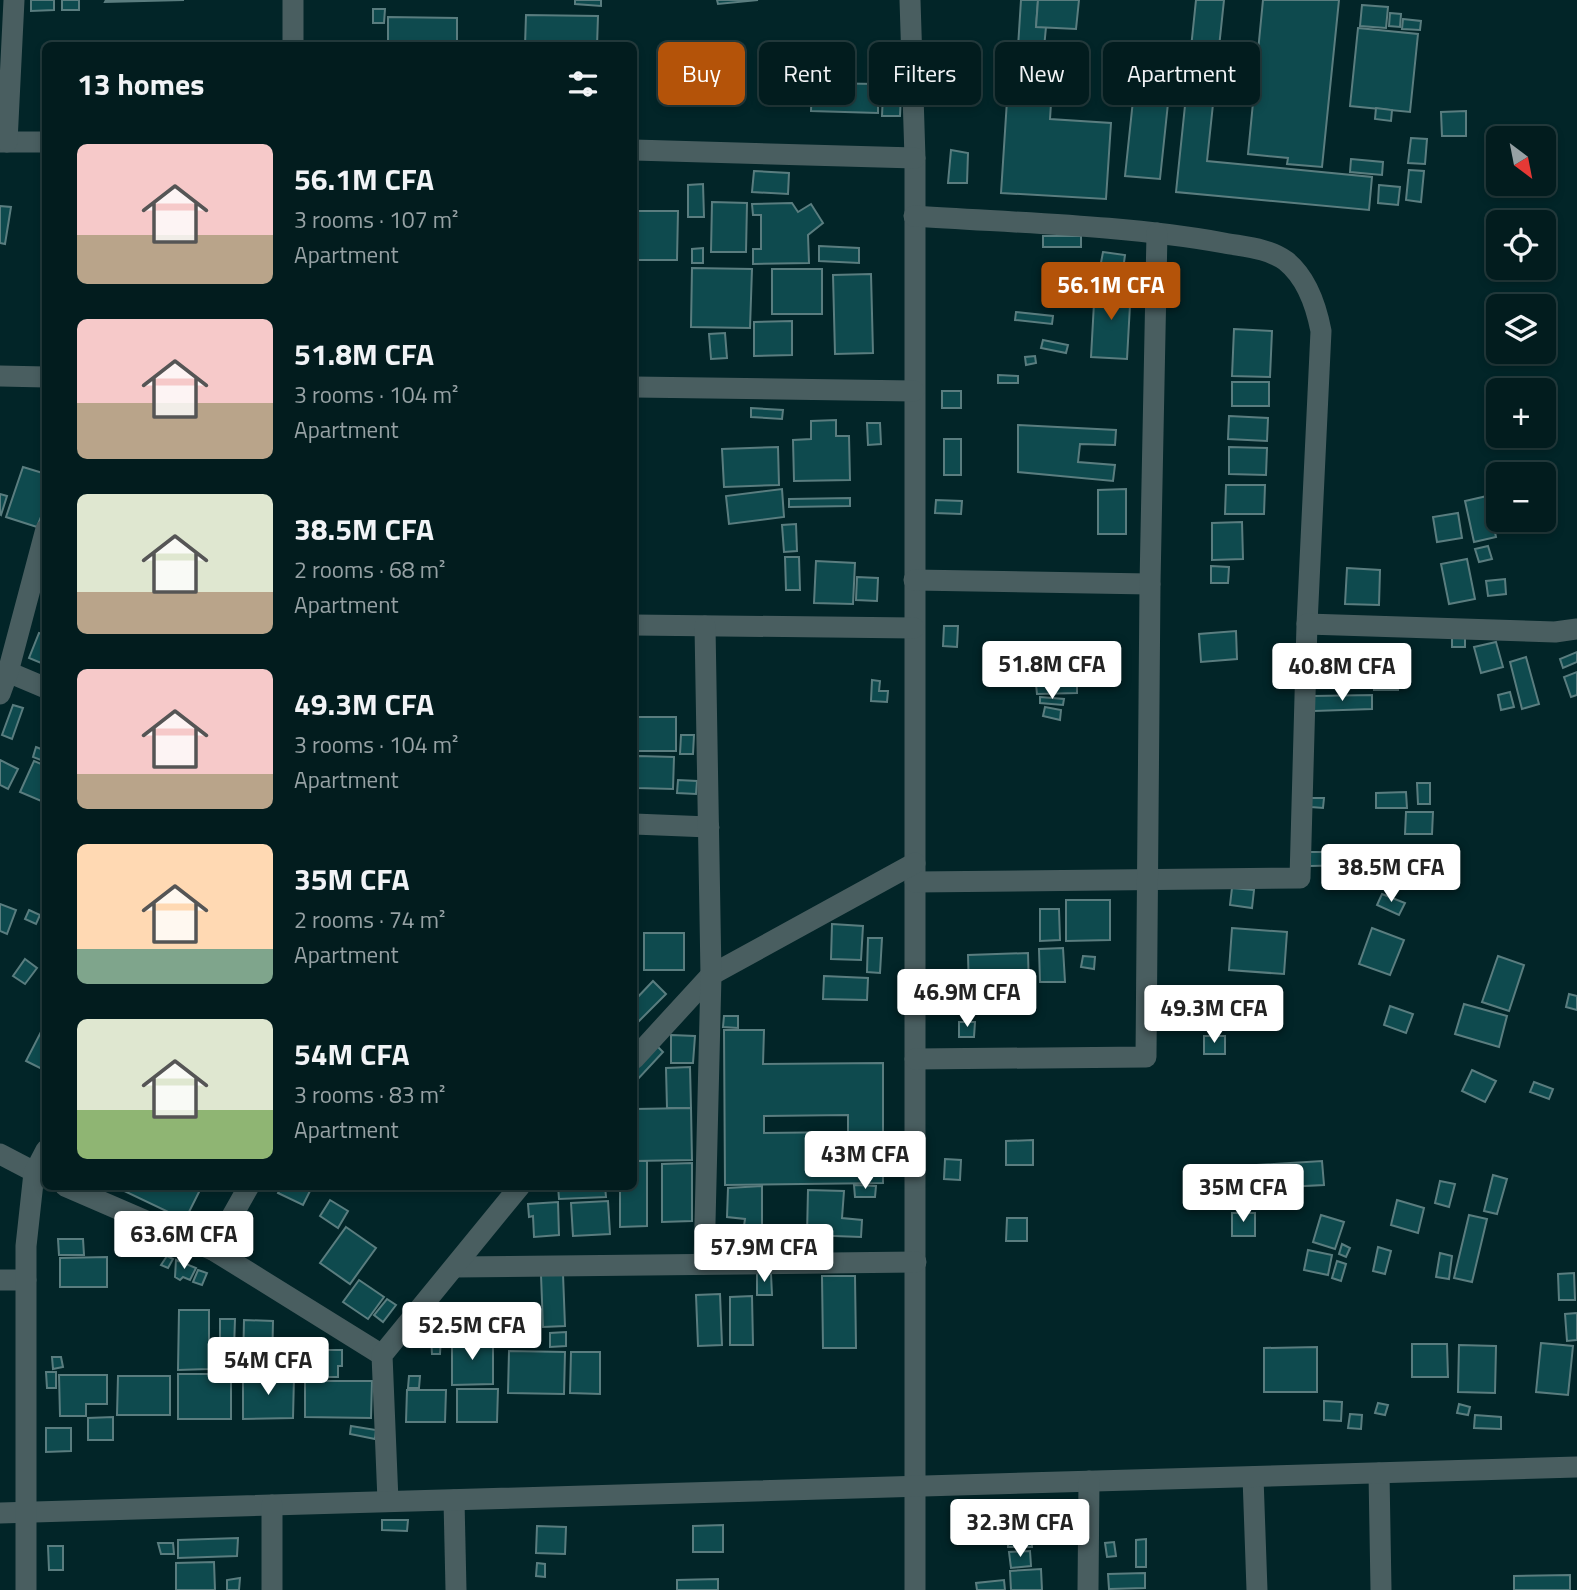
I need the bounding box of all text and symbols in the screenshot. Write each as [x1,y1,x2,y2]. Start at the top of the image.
chip: Buy [658,42,745,105]
chip: Rent [759,42,855,105]
chip: Filters [869,42,981,105]
chip: New [995,42,1089,105]
chip: Apartment [1103,42,1260,105]
text: 13 homes [77,61,204,107]
icon: filters [564,65,602,103]
north arrow [1486,126,1556,196]
map controls [1486,126,1556,532]
text: 56.1M CFA [294,156,434,202]
icon: home [133,172,217,256]
text: 3 rooms · 107 m² [294,202,458,237]
button: locate [1486,210,1556,280]
text: Apartment [294,237,399,272]
pin: 56.1M CFA [1031,262,1191,322]
text: 56.1M CFA [1057,267,1165,302]
button: layers [1486,294,1556,364]
text: 51.8M CFA [294,331,434,377]
icon: home [133,347,217,431]
text: 3 rooms · 104 m² [294,377,458,412]
button: + [1486,378,1556,448]
text: Apartment [294,412,399,447]
button: − [1486,462,1556,532]
text: 38.5M CFA [294,506,434,552]
icon: home [133,522,217,606]
text: 2 rooms · 68 m² [294,552,445,587]
text: Apartment [294,587,399,622]
pin: 51.8M CFA [972,642,1132,701]
pin: 40.8M CFA [1262,644,1422,703]
text: 51.8M CFA [998,646,1106,681]
text: 40.8M CFA [1288,648,1396,683]
text: 49.3M CFA [294,681,434,727]
icon: home [133,697,217,781]
text: 3 rooms · 104 m² [294,727,458,762]
text: Apartment [294,762,399,797]
pin: 38.5M CFA [1311,844,1471,904]
text: 38.5M CFA [1337,849,1445,884]
text: 35M CFA [294,856,410,902]
icon: home [133,872,217,956]
text: 2 rooms · 74 m² [294,902,445,937]
text: Apartment [294,937,399,972]
pin: 46.9M CFA [887,970,1047,1029]
text: 46.9M CFA [913,974,1021,1009]
pin: 49.3M CFA [1134,986,1294,1045]
text: 49.3M CFA [1160,990,1268,1025]
text: 54M CFA [294,1031,410,1077]
icon: home [133,1047,217,1131]
text: 3 rooms · 83 m² [294,1077,445,1112]
text: Apartment [294,1112,399,1147]
pin: 43M CFA [800,1132,930,1191]
text: 43M CFA [821,1136,909,1171]
pin: 35M CFA [1178,1164,1308,1224]
text: 35M CFA [1199,1169,1287,1204]
pin: 63.6M CFA [104,1212,264,1271]
text: 63.6M CFA [130,1216,238,1251]
pin: 57.9M CFA [684,1224,844,1284]
text: 57.9M CFA [710,1229,818,1264]
pin: 52.5M CFA [392,1302,552,1362]
text: 52.5M CFA [418,1307,526,1342]
pin: 54M CFA [203,1338,333,1397]
text: 54M CFA [224,1342,312,1377]
pin: 32.3M CFA [940,1500,1100,1559]
text: 32.3M CFA [966,1504,1074,1539]

